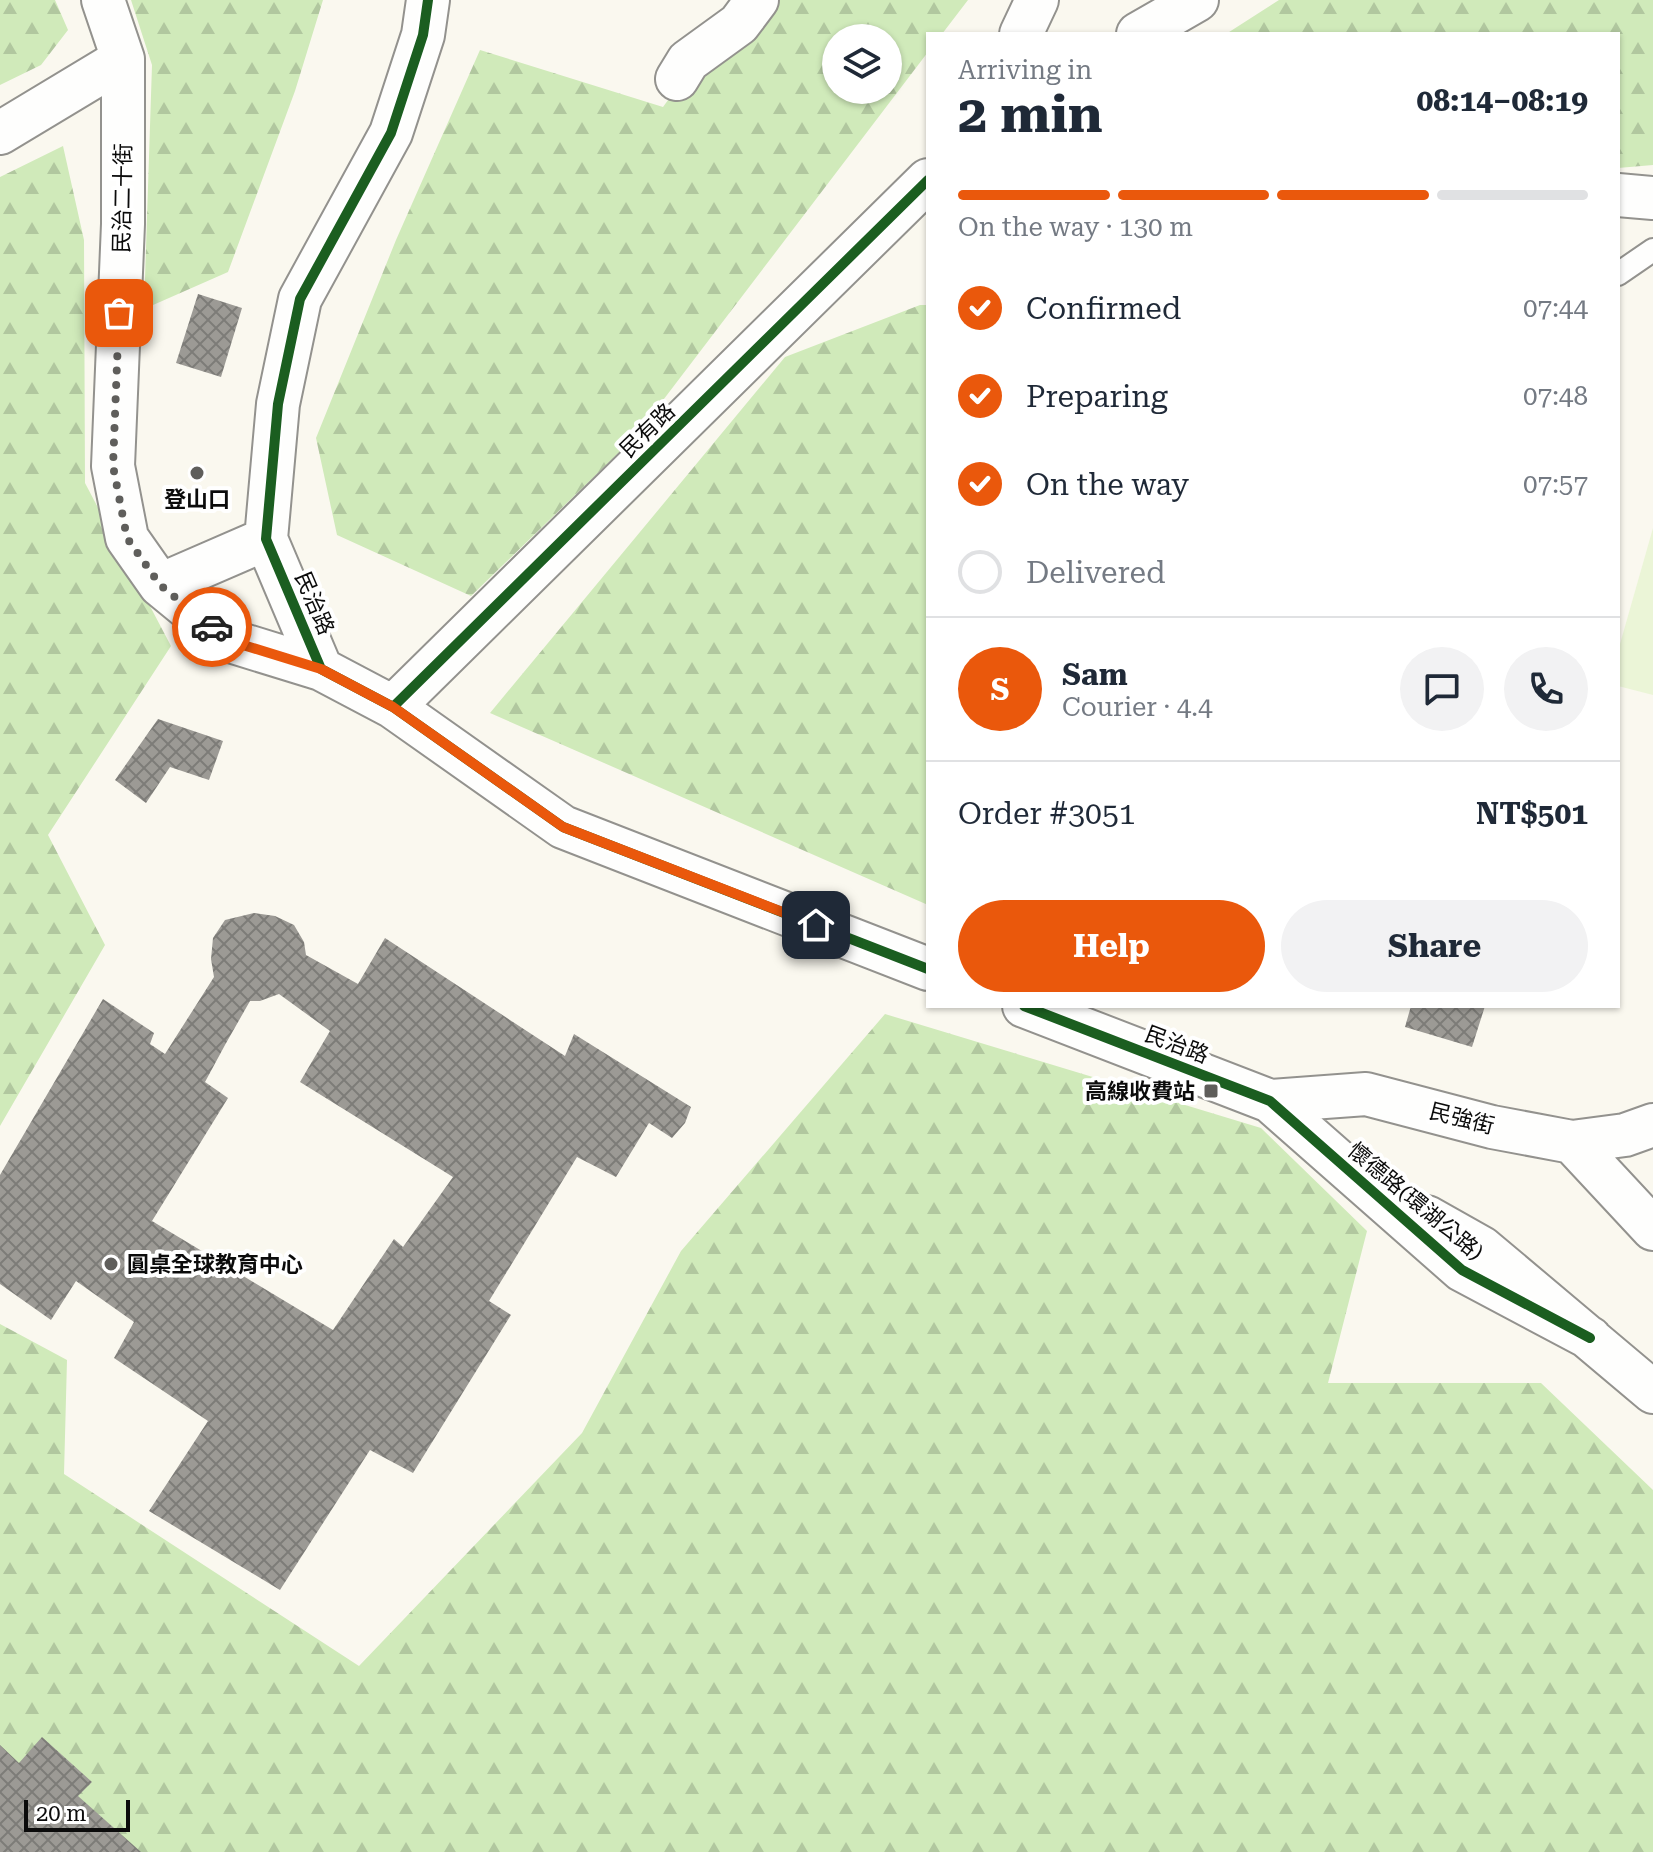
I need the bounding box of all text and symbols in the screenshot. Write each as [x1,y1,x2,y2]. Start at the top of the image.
map controls [822,24,902,104]
button: layers [822,24,902,104]
text: Arriving in [958,55,1092,85]
text: 08:14–08:19 [1416,83,1588,118]
text: 2 min [958,84,1103,145]
street label: 民治二十街 [109,143,136,253]
text: On the way · 130 m [958,212,1193,242]
pin [85,279,153,347]
icon: check [958,286,1002,330]
icon: bag [97,291,141,335]
text: Confirmed [1026,291,1181,326]
text: 07:44 [1523,293,1588,323]
icon: check [958,374,1002,418]
text: Preparing [1026,379,1168,414]
text: 07:48 [1523,381,1588,411]
street label: 民有路 [615,398,680,462]
icon: check [958,462,1002,506]
marker: 登山口 [188,464,206,482]
text: On the way [1026,467,1189,502]
text: 07:57 [1523,469,1588,499]
place label: 登山口 [164,487,230,512]
text: Delivered [1026,555,1165,590]
street label: 民治路 [290,568,339,638]
courier [172,587,252,667]
icon: car [190,605,234,649]
button: chat [1400,647,1484,731]
button: phone [1504,647,1588,731]
text: Sam [1062,657,1128,692]
text: S [991,672,1009,707]
text: Courier · 4.4 [1062,692,1212,722]
text: Order #3051 [958,796,1136,831]
text: NT$501 [1476,796,1588,831]
pin [782,891,850,959]
button: Help [958,900,1265,992]
button: Share [1281,900,1588,992]
icon: home [794,903,838,947]
street label: 民治路 [1142,1021,1212,1068]
place label: 高線收費站 [1085,1079,1195,1104]
marker: 高線收費站 [1202,1082,1220,1100]
street label: 民強街 [1427,1098,1497,1139]
street label: 懷德路(環湖公路) [1343,1138,1488,1265]
place label: 圓桌全球教育中心 [127,1252,303,1277]
marker: 圓桌全球教育中心 [102,1255,120,1273]
scale bar [24,1796,130,1832]
text: 20 m [36,1801,86,1826]

